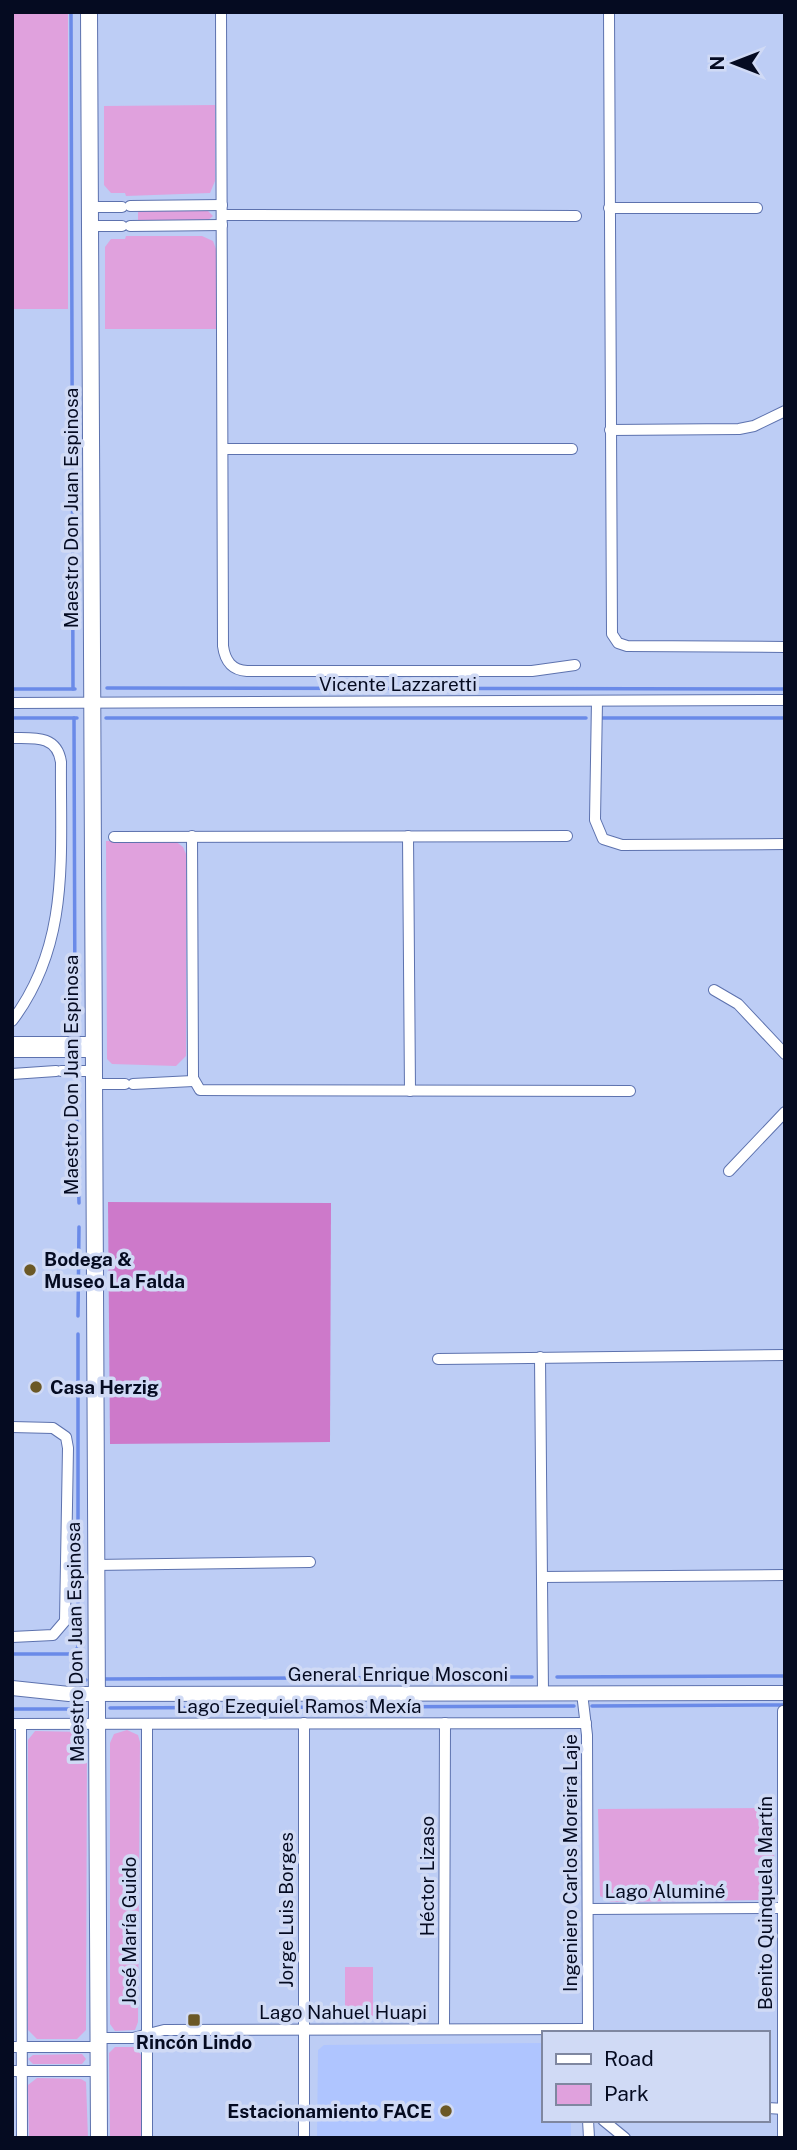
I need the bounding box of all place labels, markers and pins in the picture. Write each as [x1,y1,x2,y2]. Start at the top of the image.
place label: Bodega & Museo La Falda [44,1248,185,1292]
marker: Bodega & Museo La Falda [22,1262,38,1278]
place label: Casa Herzig [50,1376,159,1398]
marker: Casa Herzig [28,1379,44,1395]
marker: Rincón Lindo [186,2012,202,2028]
place label: Rincón Lindo [136,2031,252,2053]
place label: Estacionamiento FACE [227,2100,432,2122]
marker: Estacionamiento FACE [438,2103,454,2119]

